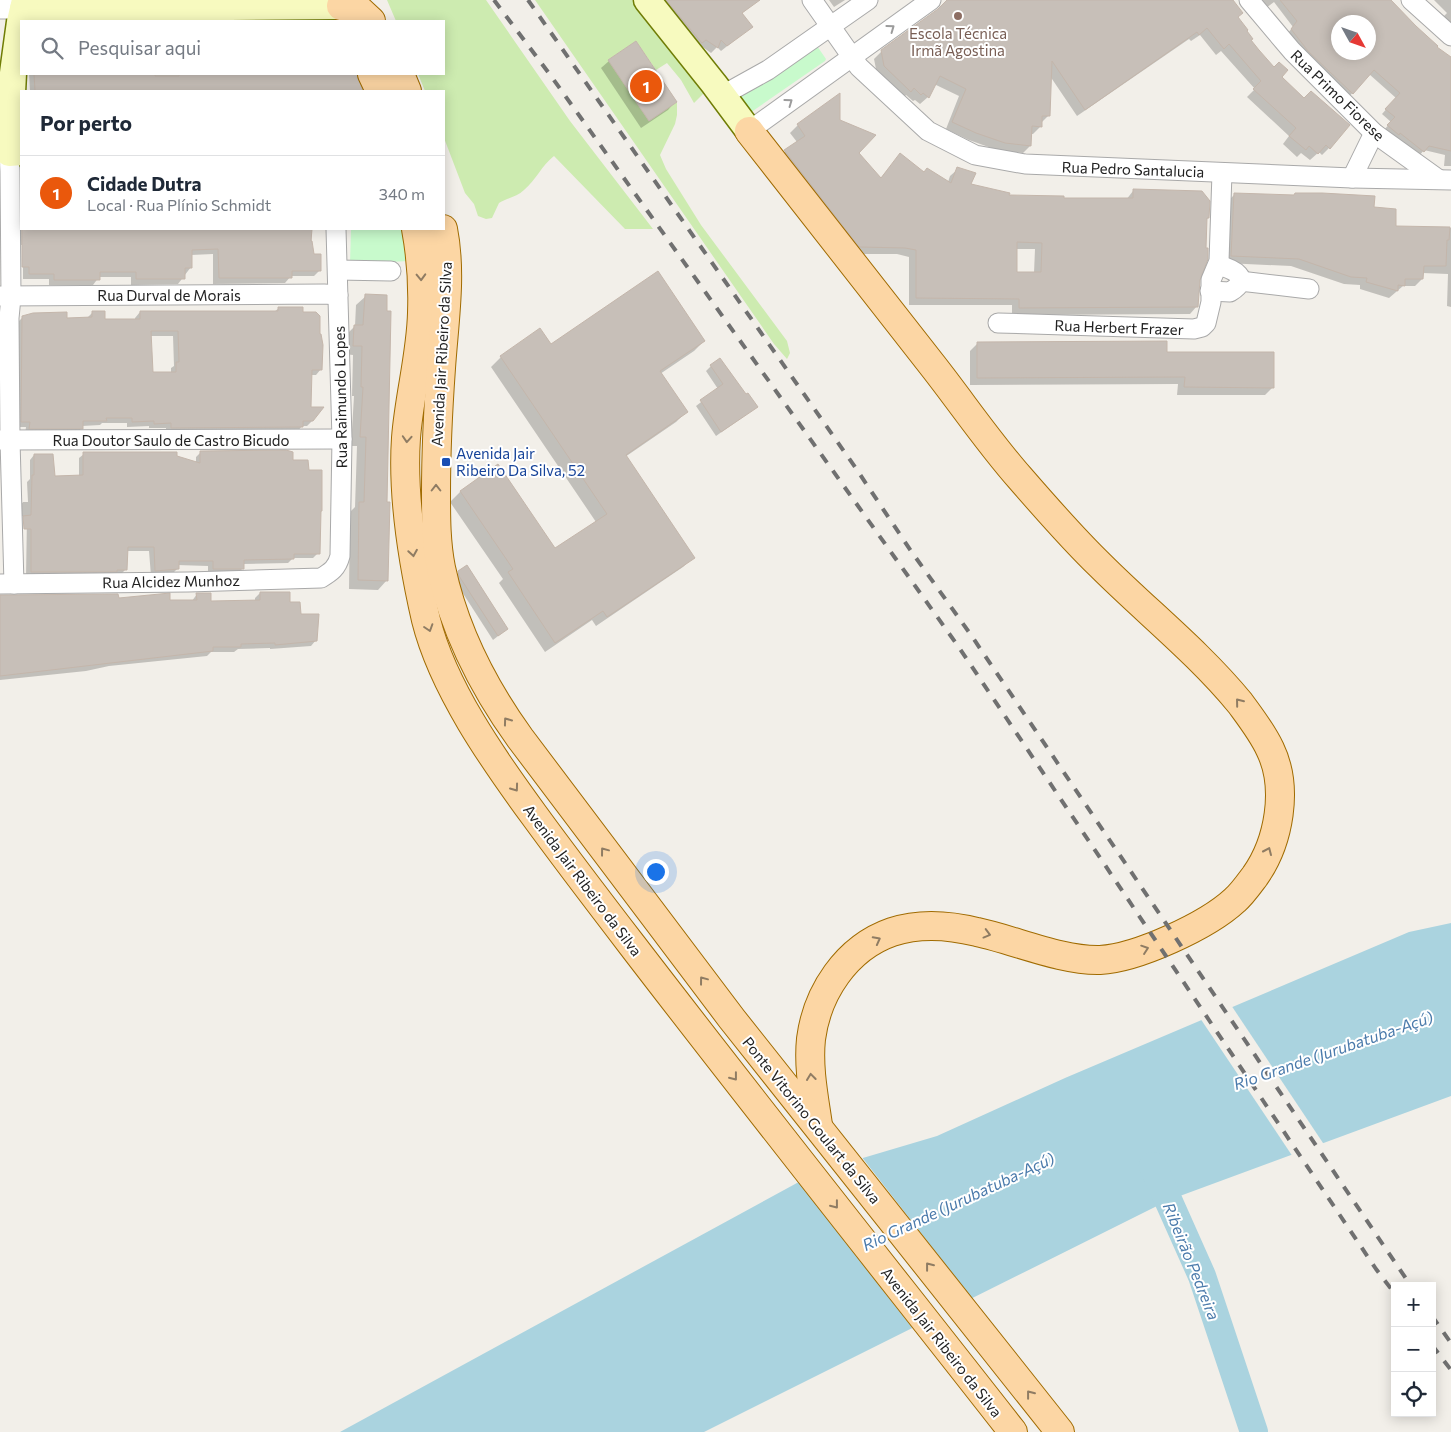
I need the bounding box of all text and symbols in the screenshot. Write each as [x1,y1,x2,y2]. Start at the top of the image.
marker: Escola Técnica Irmã Agostina [952,10,964,22]
north arrow [1331,15,1376,60]
search box [20,20,445,75]
place label: Escola Técnica Irmã Agostina [909,24,1007,59]
one-way arrow [885,25,895,34]
icon: search [38,34,66,62]
text: Pesquisar aqui [78,36,201,59]
street label: Rua Primo Fiorese [1287,46,1389,144]
pin: 1 [630,67,662,105]
one-way arrow [783,99,793,108]
text: Por perto [40,110,132,135]
street label: Rua Pedro Santalucia [1061,158,1205,180]
text: Cidade Dutra [87,172,202,195]
text: 1 [52,184,60,203]
text: 340 m [379,184,425,203]
text: Local · Rua Plínio Schmidt [87,195,271,214]
street label: Avenida Jair Ribeiro da Silva [427,261,455,447]
one-way arrow [415,273,426,281]
street label: Rua Durval de Morais [97,286,241,304]
street label: Rua Herbert Frazer [1054,316,1184,338]
street label: Rua Raimundo Lopes [330,325,350,468]
street label: Rua Doutor Saulo de Castro Bicudo [52,431,290,449]
one-way arrow [401,435,412,443]
place label: Avenida Jair Ribeiro Da Silva, 52 [456,444,585,479]
marker: Avenida Jair Ribeiro Da Silva, 52 [440,456,452,468]
one-way arrow [431,484,441,492]
one-way arrow [407,550,418,558]
street label: Rua Alcidez Munhoz [102,571,240,591]
one-way arrow [423,623,433,631]
one-way arrow [1236,699,1244,708]
one-way arrow [504,717,513,726]
one-way arrow [509,782,518,792]
street label: Avenida Jair Ribeiro da Silva [520,801,646,959]
one-way arrow [1261,847,1272,856]
one-way arrow [602,848,610,857]
your location [643,859,669,885]
one-way arrow [982,929,991,939]
one-way arrow [871,936,880,946]
one-way arrow [1140,945,1149,955]
one-way arrow [700,977,708,986]
water label: Rio Grande (Jurubatuba-Açú) [1231,1007,1435,1093]
street label: Ponte Vitorino Goulart da Silva [739,1033,885,1207]
one-way arrow [729,1071,737,1080]
one-way arrow [806,1073,817,1081]
water label: Rio Grande (Jurubatuba-Açú) [859,1148,1057,1254]
one-way arrow [829,1199,837,1208]
water label: Ribeirão Pedreira [1160,1200,1224,1322]
street label: Avenida Jair Ribeiro da Silva [878,1263,1006,1421]
one-way arrow [927,1263,935,1272]
map controls [1391,1282,1436,1417]
button: + [1391,1282,1436,1327]
button: − [1391,1327,1436,1372]
button: locate [1391,1372,1436,1417]
one-way arrow [1027,1390,1036,1400]

